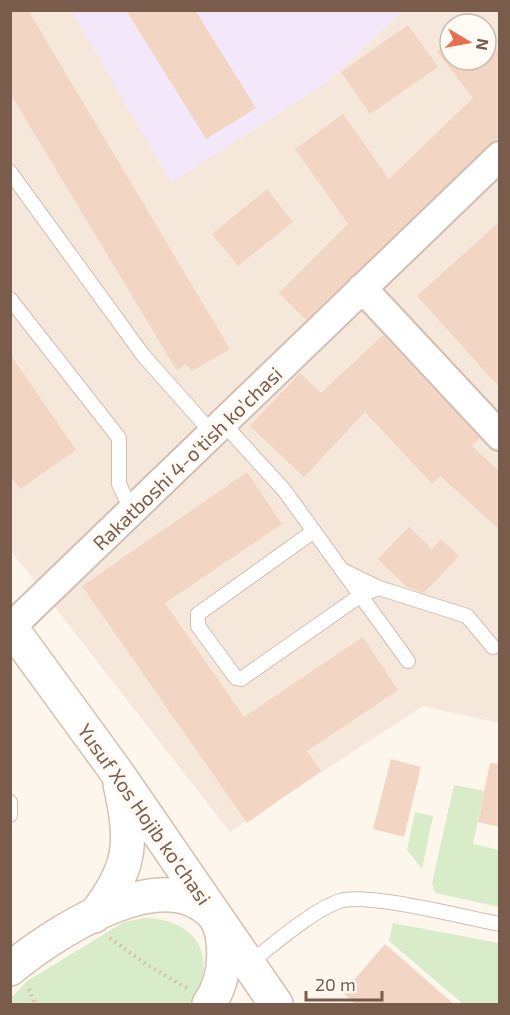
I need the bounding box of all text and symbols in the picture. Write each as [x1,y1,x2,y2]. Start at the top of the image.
north arrow [438,12,498,72]
text: N [473,37,494,52]
street label: Rakatboshi 4-o'tish ko'chasi [87,361,287,555]
street label: Yusuf Xos Hojib ko'chasi [73,719,217,909]
scale bar [306,964,382,1002]
text: 20 m [315,973,356,995]

